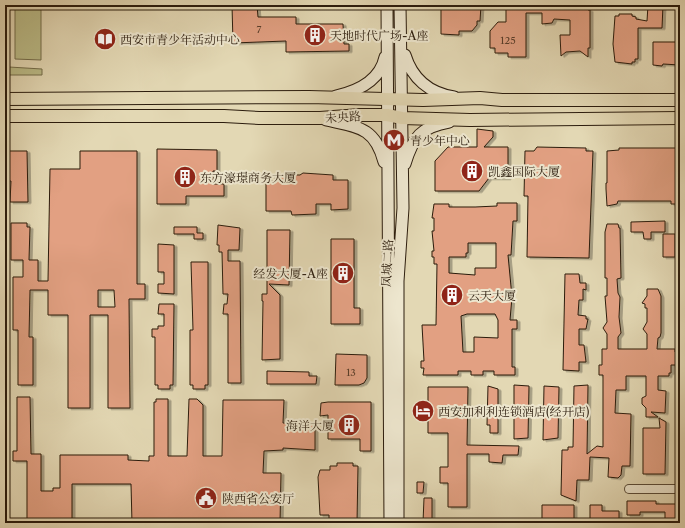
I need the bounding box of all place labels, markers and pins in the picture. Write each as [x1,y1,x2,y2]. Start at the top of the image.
building icon: 天地时代广场-A座 [302,22,328,48]
library icon: 西安市青少年活动中心 [92,26,118,52]
place label: 天地时代广场-A座 [330,28,428,43]
place label: 西安市青少年活动中心 [120,32,240,47]
metro station icon: 青少年中心 [381,127,407,153]
place label: 青少年中心 [410,133,470,148]
building icon: 凯鑫国际大厦 [459,158,485,184]
building icon: 东方濠璟商务大厦 [172,164,198,190]
place label: 凯鑫国际大厦 [488,164,560,179]
place label: 东方濠璟商务大厦 [200,170,296,185]
building icon: 经发大厦-A座 [330,260,356,286]
place label: 经发大厦-A座 [254,266,328,281]
building icon: 云天大厦 [439,282,465,308]
place label: 云天大厦 [468,288,516,303]
hotel icon: 西安加利利连锁酒店(经开店) [410,398,436,424]
place label: 西安加利利连锁酒店(经开店) [438,404,590,419]
building icon: 海洋大厦 [336,412,362,438]
place label: 海洋大厦 [286,418,334,433]
public building icon: 陕西省公安厅 [193,485,219,511]
place label: 陕西省公安厅 [222,491,294,506]

